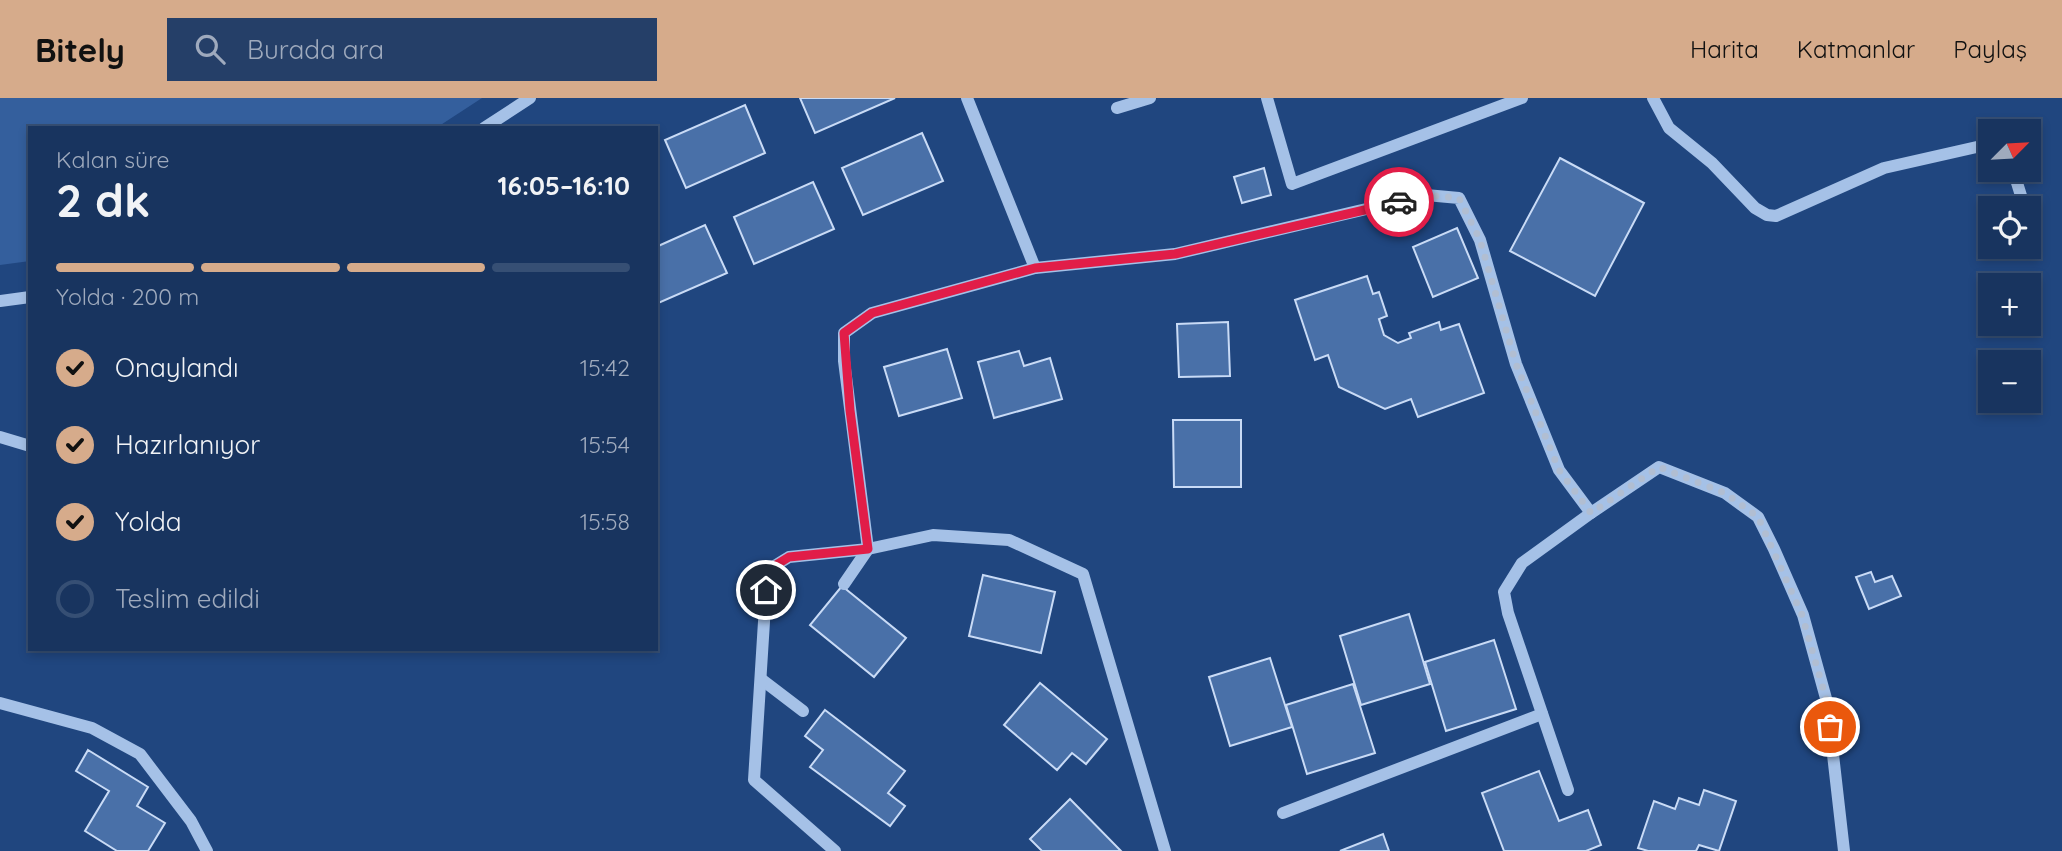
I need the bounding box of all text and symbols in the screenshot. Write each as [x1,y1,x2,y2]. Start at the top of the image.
search box [167,18,657,81]
text: Bitely [35,29,125,70]
icon: search [191,30,229,68]
text: Burada ara [247,33,384,66]
text: Harita [1690,34,1759,64]
text: Katmanlar [1797,34,1915,64]
text: Paylaş [1953,34,2027,64]
north arrow [1978,119,2040,182]
map controls [1978,119,2041,413]
text: Kalan süre [56,145,169,174]
courier [1364,167,1434,237]
text: 16:05–16:10 [497,169,630,202]
text: 2 dk [56,171,150,229]
icon: car [1380,183,1418,221]
button: locate [1978,196,2041,259]
button: + [1978,273,2041,336]
text: Yolda · 200 m [56,282,199,311]
icon: check [56,349,94,387]
button: − [1978,350,2041,413]
text: Onaylandı [115,351,239,384]
text: 15:42 [580,353,630,382]
icon: check [56,426,94,464]
text: Hazırlanıyor [115,428,260,461]
text: 15:54 [580,430,630,459]
icon: check [56,503,94,541]
text: Yolda [115,505,181,538]
text: 15:58 [580,507,630,536]
pin [736,560,796,620]
icon: home [747,571,785,609]
text: Teslim edildi [115,582,260,615]
pin [1800,697,1860,757]
icon: bag [1811,708,1849,746]

